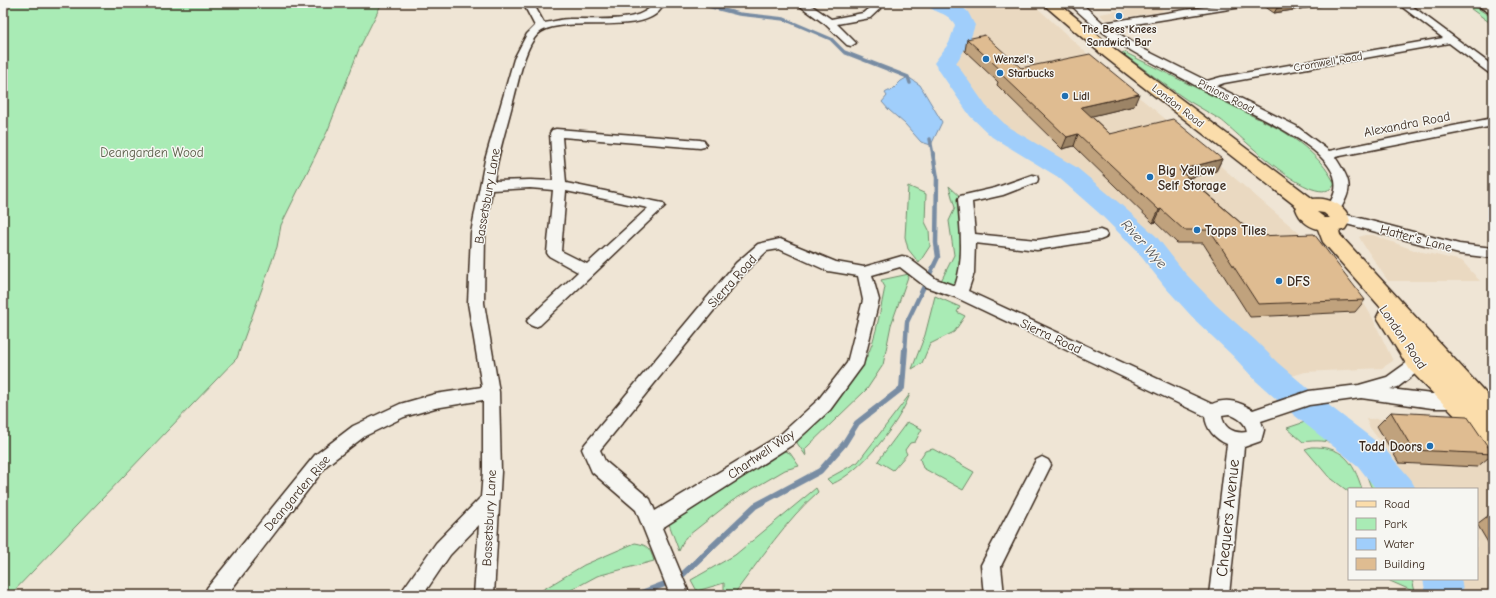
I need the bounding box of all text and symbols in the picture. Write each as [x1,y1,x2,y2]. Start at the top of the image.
marker: The Bees Knees Sandwich Bar [1114,11,1124,21]
place label: The Bees Knees Sandwich Bar [1082,23,1157,49]
street label: Cromwell Road [1292,49,1364,74]
place label: Wenzel's [994,53,1034,66]
marker: Wenzel's [981,54,991,64]
place label: Starbucks [1008,67,1054,80]
marker: Starbucks [995,68,1005,78]
street label: Pinions Road [1196,76,1256,116]
street label: London Road [1149,82,1207,130]
place label: Lidl [1073,90,1090,103]
marker: Lidl [1060,91,1070,101]
street label: Alexandra Road [1363,108,1451,140]
park label: Deangarden Wood [100,145,204,160]
street label: Bassetsbury Lane [471,147,503,245]
place label: Big Yellow Self Storage [1158,163,1227,193]
marker: Big Yellow Self Storage [1145,172,1155,182]
water label: River Wye [1118,216,1170,272]
street label: Hatter's Lane [1378,221,1454,255]
place label: Topps Tiles [1205,223,1267,238]
marker: Topps Tiles [1192,225,1202,235]
street label: Sierra Road [704,252,760,310]
place label: DFS [1287,274,1310,289]
marker: DFS [1274,276,1284,286]
street label: London Road [1376,302,1430,372]
street label: Sierra Road [1018,315,1084,357]
street label: Chartwell Way [725,426,797,482]
place label: Todd Doors [1359,439,1422,454]
marker: Todd Doors [1425,441,1435,451]
street label: Deangarden Rise [261,452,333,534]
street label: Chequers Avenue [1213,458,1243,578]
street label: Bassetsbury Lane [479,469,499,567]
legend [1348,488,1478,580]
text: Road [1384,497,1410,511]
text: Park [1384,517,1407,531]
text: Water [1384,537,1414,551]
text: Building [1384,557,1425,571]

